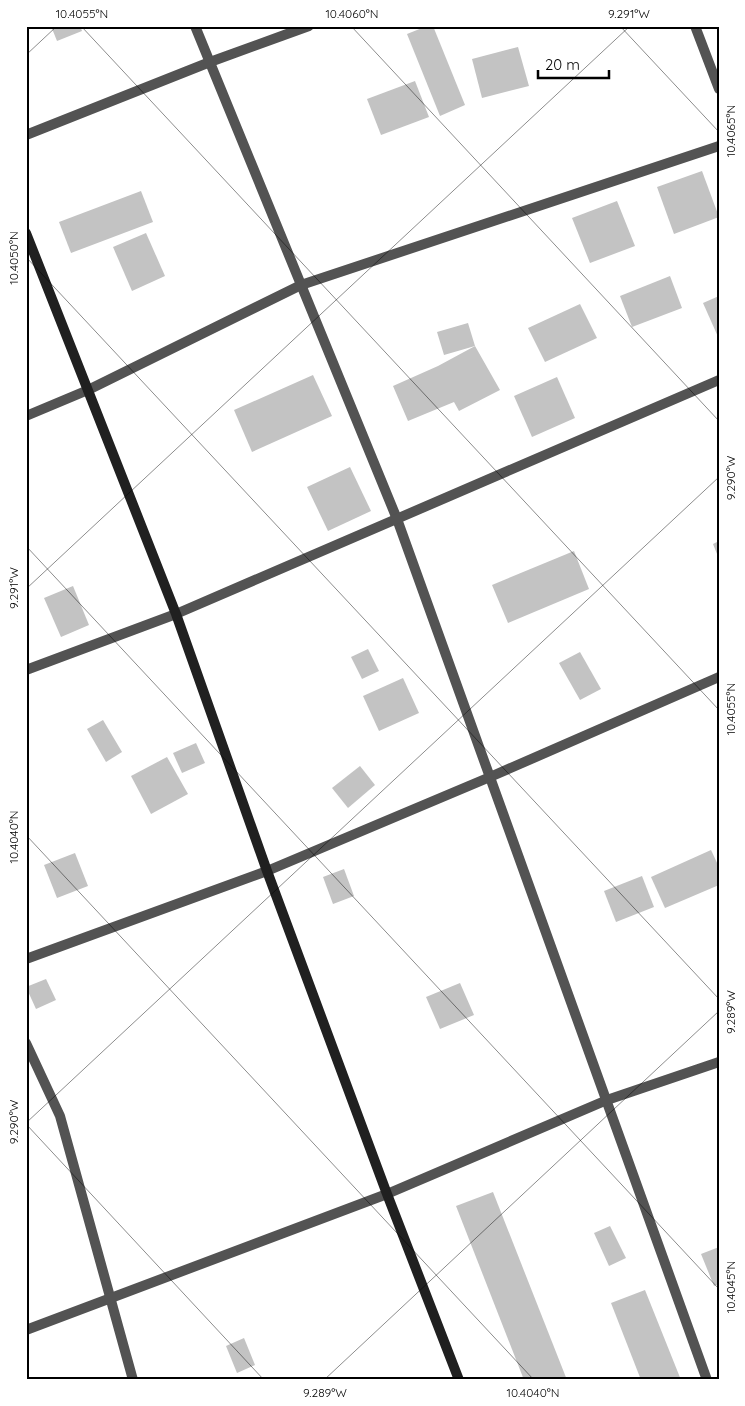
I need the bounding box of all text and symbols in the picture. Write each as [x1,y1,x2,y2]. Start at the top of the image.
text: 10.4055°N [56,6,108,21]
text: 10.4060°N [325,6,379,21]
text: 9.291°W [608,6,650,21]
scale bar [538,48,609,80]
text: 20 m [545,55,580,74]
text: 10.4065°N [723,105,738,157]
text: 10.4050°N [6,231,21,285]
text: 9.290°W [723,455,738,500]
text: 9.291°W [6,567,21,609]
text: 10.4055°N [723,683,738,735]
text: 10.4040°N [6,810,21,864]
text: 9.289°W [723,990,738,1034]
text: 9.290°W [6,1099,21,1144]
text: 10.4045°N [723,1261,738,1313]
text: 9.289°W [303,1385,347,1400]
text: 10.4040°N [506,1385,560,1400]

